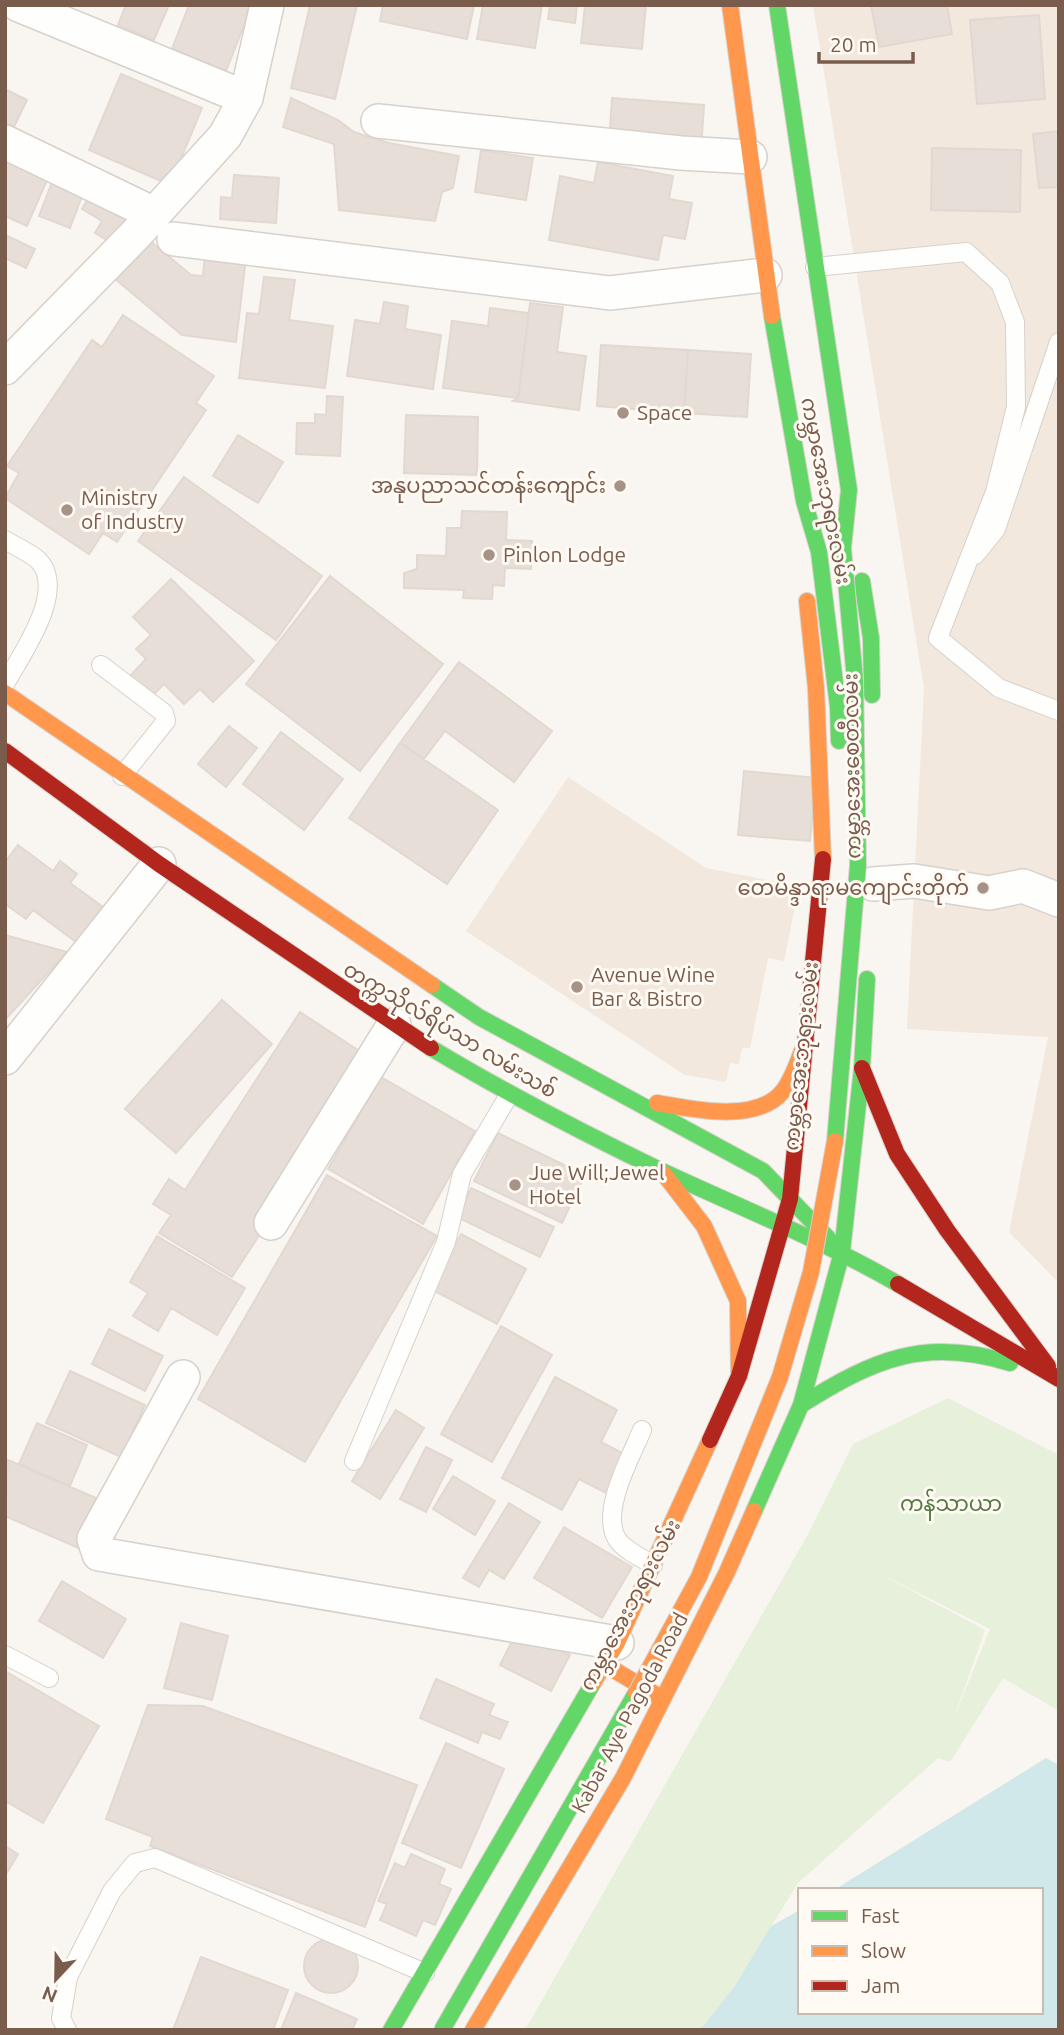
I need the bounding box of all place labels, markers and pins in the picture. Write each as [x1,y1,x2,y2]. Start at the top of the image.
place label: Space [637,400,692,424]
marker: Space [615,405,631,421]
place label: အနုပညာသင်တန်းကျောင်း [371,470,606,504]
marker: အနုပညာသင်တန်းကျောင်း [612,478,628,494]
place label: Ministry of Industry [81,485,184,533]
marker: Ministry of Industry [59,502,75,518]
place label: Pinlon Lodge [503,542,626,566]
marker: Pinlon Lodge [481,547,497,563]
place label: တေမိန္ဒာရာမကျောင်းတိုက် [738,872,969,906]
marker: တေမိန္ဒာရာမကျောင်းတိုက် [975,880,991,896]
place label: Avenue Wine Bar & Bistro [591,962,715,1010]
marker: Avenue Wine Bar & Bistro [569,979,585,995]
place label: Jue Will;Jewel Hotel [529,1160,665,1208]
marker: Jue Will;Jewel Hotel [507,1177,523,1193]

